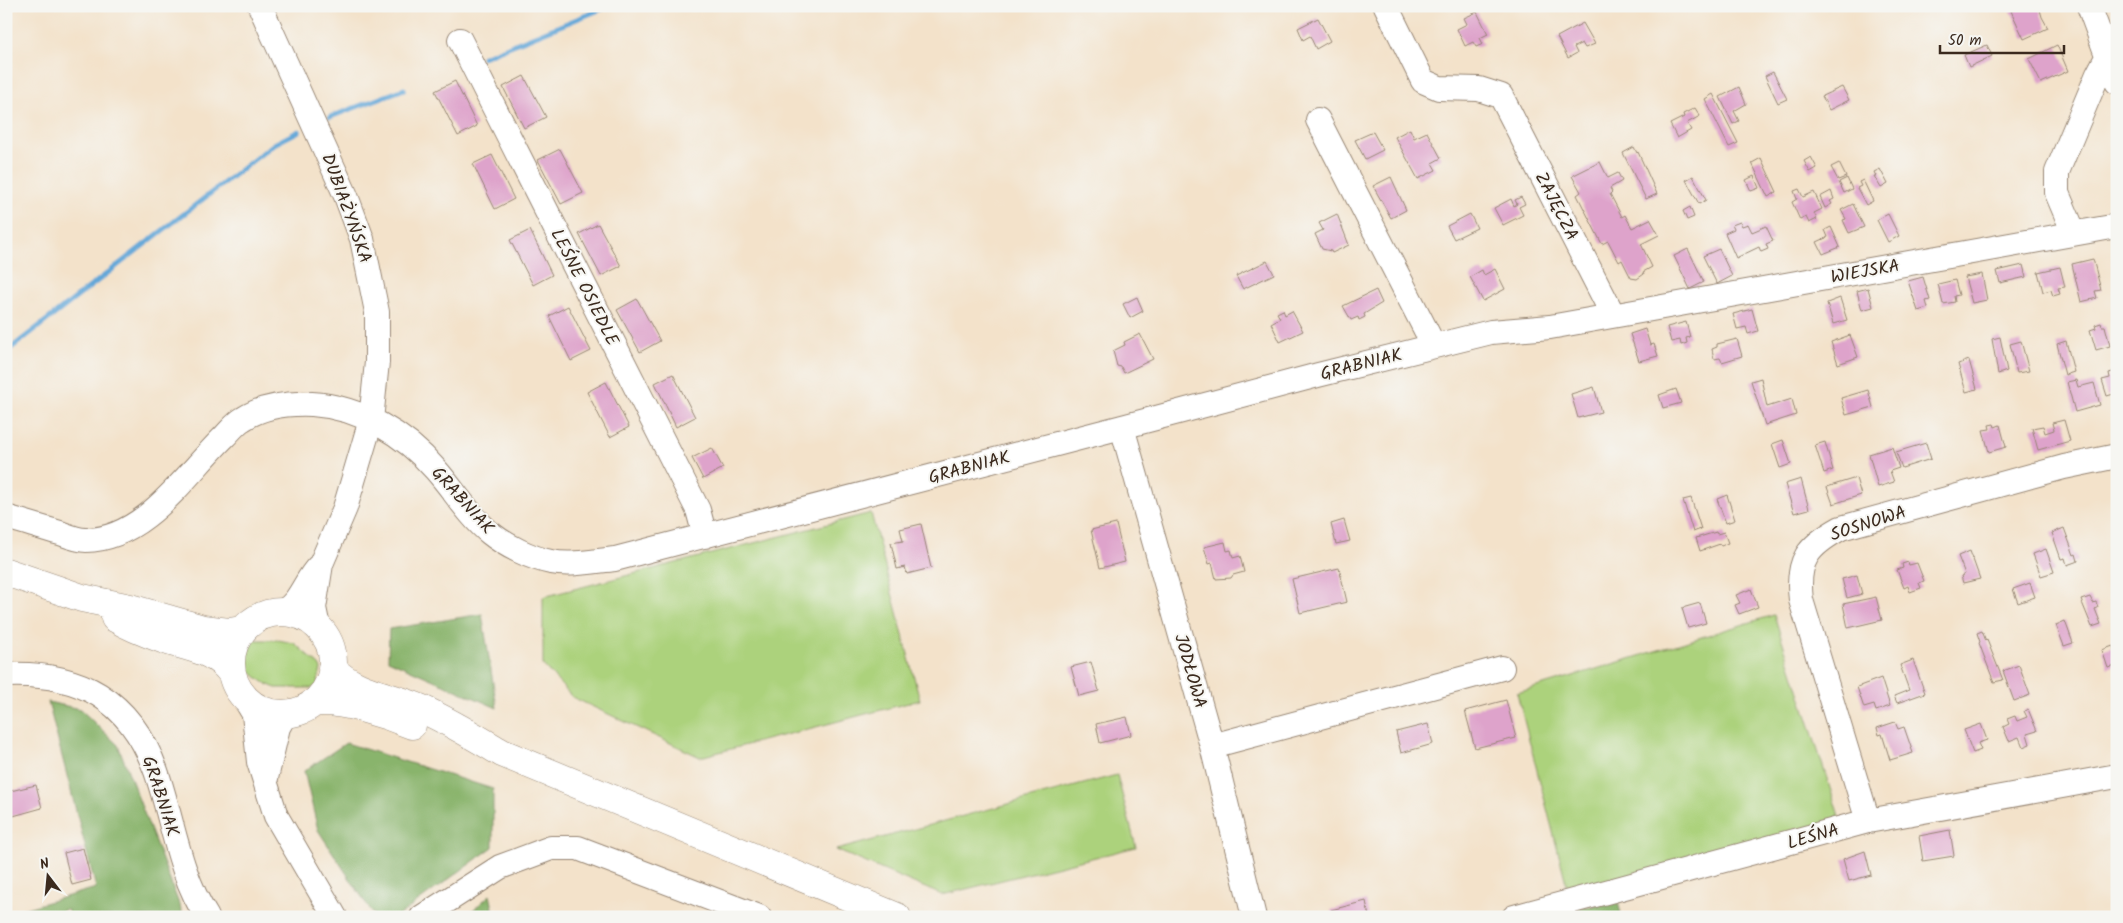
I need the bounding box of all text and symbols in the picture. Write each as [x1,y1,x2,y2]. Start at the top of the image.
scale bar [1940,22,2064,54]
text: 50 m [1948,29,1982,53]
street label: DUBIAŻYŃSKA [312,149,379,268]
street label: ZAJĘCZA [1526,167,1585,246]
street label: LEŚNE OSIEDLE [542,224,626,352]
street label: WIEJSKA [1828,252,1902,293]
street label: GRABNIAK [1317,341,1406,390]
street label: GRABNIAK [925,444,1014,493]
street label: GRABNIAK [423,460,501,542]
street label: SOSNOWA [1827,499,1910,550]
street label: JODŁOWA [1165,631,1214,712]
street label: GRABNIAK [133,752,186,841]
street label: LEŚNA [1784,816,1843,859]
north arrow [22,850,72,900]
text: N [37,853,52,876]

